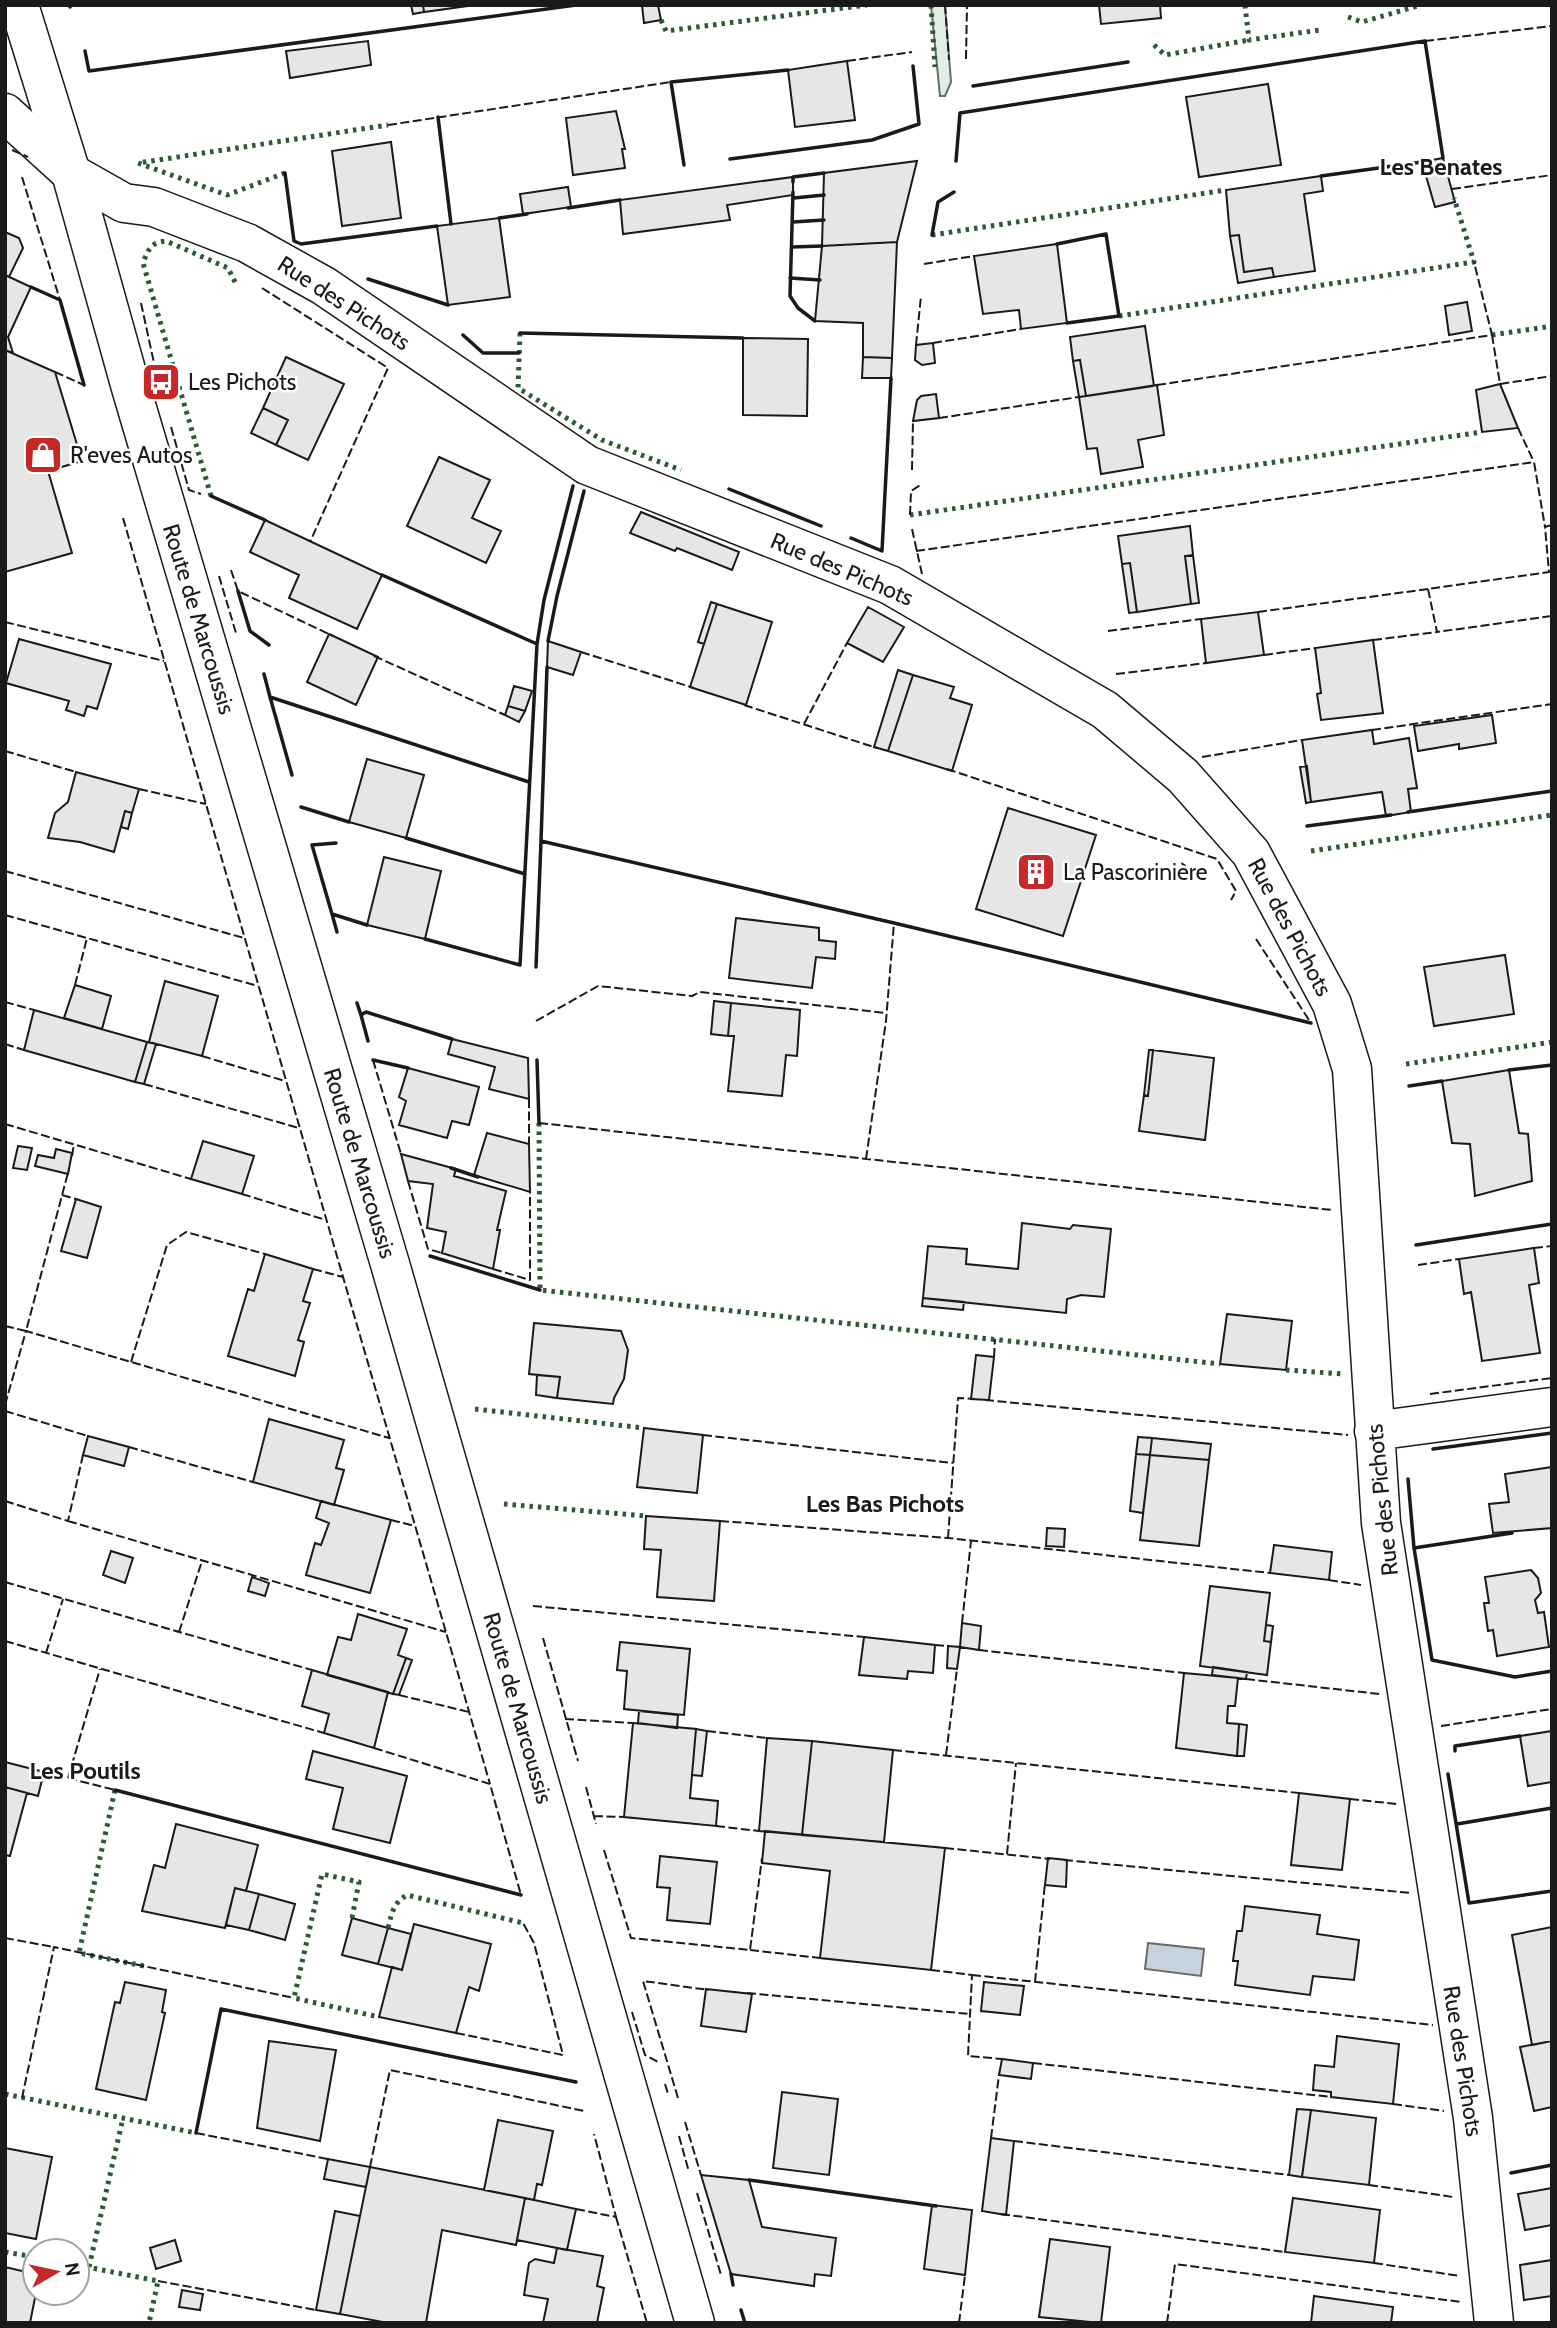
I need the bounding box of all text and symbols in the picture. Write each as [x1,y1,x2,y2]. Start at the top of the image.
district label: Les Benates [1380,152,1502,181]
street label: Rue des Pichots [272,250,416,356]
bus stop icon: Les Pichots [140,361,182,403]
place label: Les Pichots [188,368,296,396]
shop icon: R'eves Autos [22,434,64,476]
place label: R'eves Autos [70,441,192,469]
street label: Route de Marcoussis [157,521,241,717]
street label: Rue des Pichots [766,526,918,612]
building icon: La Pascorinière [1015,851,1057,893]
street label: Rue des Pichots [1242,853,1338,1001]
place label: La Pascorinière [1063,858,1208,886]
street label: Route de Marcoussis [318,1065,402,1261]
street label: Rue des Pichots [1360,1423,1404,1577]
district label: Les Bas Pichots [806,1489,964,1518]
street label: Route de Marcoussis [477,1609,559,1807]
district label: Les Poutils [29,1756,141,1785]
street label: Rue des Pichots [1437,1984,1489,2138]
north arrow [21,2237,91,2307]
text: N [60,2261,85,2278]

